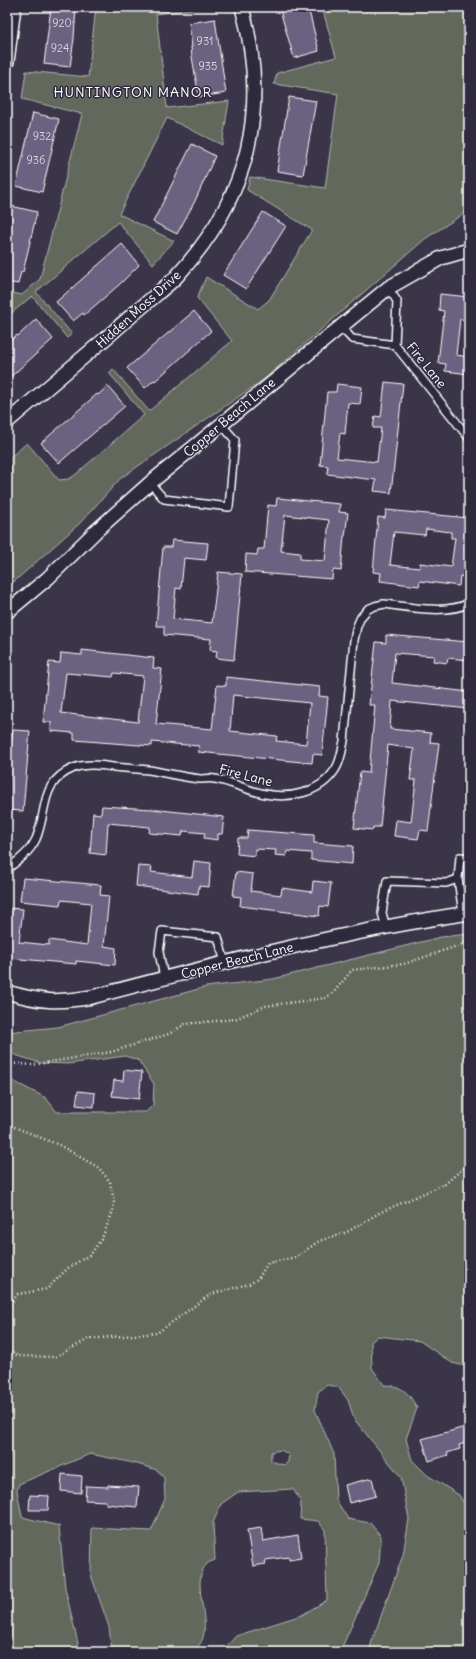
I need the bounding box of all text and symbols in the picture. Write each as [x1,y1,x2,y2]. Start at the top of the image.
house number: 920 [52,16,72,30]
house number: 931 [197,34,213,48]
house number: 924 [51,41,69,55]
house number: 935 [199,59,217,73]
district label: HUNTINGTON MANOR [53,83,213,101]
house number: 932 [33,129,51,143]
house number: 936 [27,153,45,167]
street label: Hidden Moss Drive [92,267,184,352]
street label: Fire Lane [403,339,450,392]
street label: Copper Beach Lane [180,374,279,461]
street label: Fire Lane [218,761,274,790]
street label: Copper Beach Lane [179,938,295,983]

